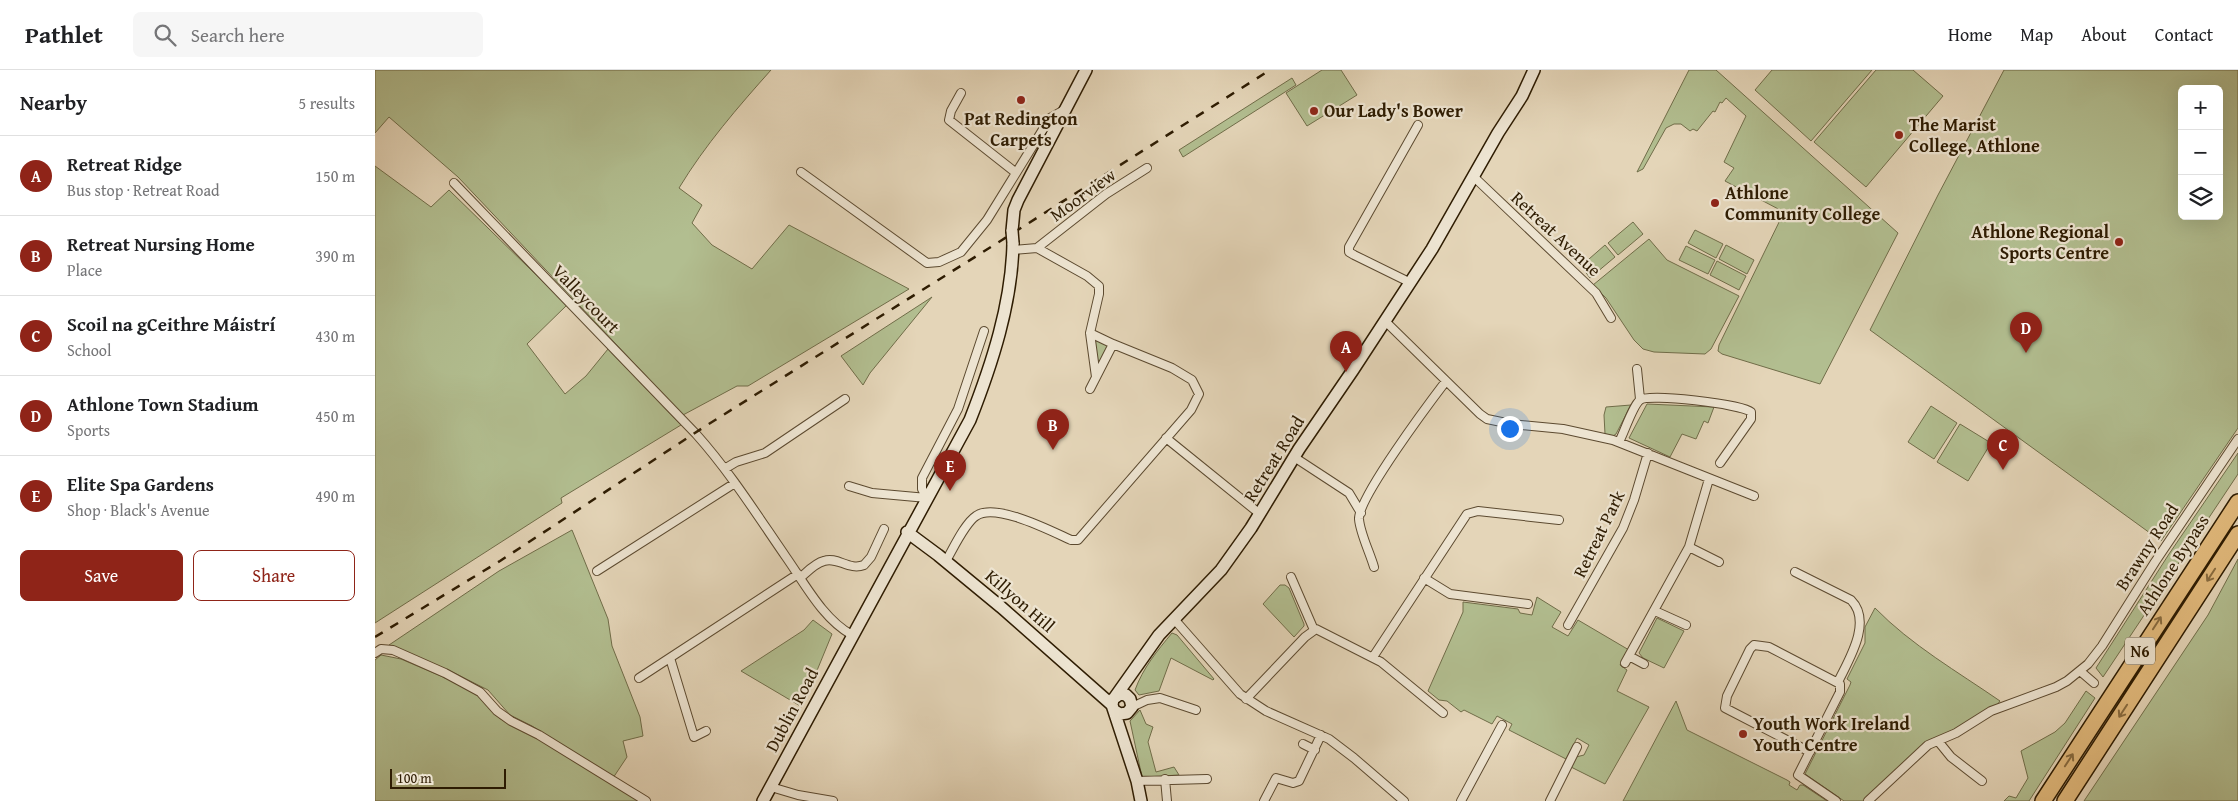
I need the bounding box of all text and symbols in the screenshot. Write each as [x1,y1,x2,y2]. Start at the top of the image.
search box [133,12,483,57]
text: Pathlet [25,17,103,52]
icon: search [151,21,179,49]
text: Search here [191,21,285,49]
text: Home [1948,21,1992,48]
text: Map [2020,21,2053,48]
text: About [2081,21,2127,48]
text: Contact [2155,21,2213,48]
map controls [2178,85,2223,220]
button: + [2178,85,2223,130]
text: Nearby [20,87,87,118]
text: 5 results [298,91,355,115]
marker: Pat Redington Carpets [1015,94,1027,106]
place label: Our Lady's Bower [1324,97,1464,124]
place label: Pat Redington Carpets [964,105,1078,153]
marker: Our Lady's Bower [1308,105,1320,117]
place label: The Marist College, Athlone [1909,111,2040,159]
marker: The Marist College, Athlone [1893,129,1905,141]
button: − [2178,130,2223,175]
text: Retreat Ridge [67,150,182,178]
street label: Moorview [1044,161,1121,228]
text: A [31,164,41,188]
text: 150 m [315,164,355,188]
button: layers [2178,175,2223,220]
text: Bus stop · Retreat Road [67,178,220,202]
place label: Athlone Community College [1725,179,1880,227]
street label: Retreat Avenue [1505,185,1608,283]
marker: Athlone Community College [1709,197,1721,209]
place label: Athlone Regional Sports Centre [1971,218,2109,266]
text: Retreat Nursing Home [67,230,255,258]
marker: Athlone Regional Sports Centre [2113,236,2125,248]
text: B [31,244,41,268]
text: 390 m [315,244,355,268]
text: Place [67,258,102,282]
street label: Valleycourt [546,258,627,340]
text: Scoil na gCeithre Máistrí [67,310,275,338]
pin: D [2010,312,2042,353]
text: C [31,324,41,348]
text: 430 m [315,324,355,348]
pin: A [1330,331,1362,372]
text: School [67,338,111,362]
text: Athlone Town Stadium [67,390,259,418]
text: D [31,404,41,428]
text: 450 m [315,404,355,428]
pin: B [1037,409,1069,450]
street label: Retreat Road [1236,410,1311,507]
your location [1497,416,1523,442]
text: Sports [67,418,110,442]
pin: C [1987,429,2019,470]
pin: E [934,450,966,491]
text: Elite Spa Gardens [67,470,214,498]
text: E [32,484,40,508]
text: 490 m [315,484,355,508]
street label: Retreat Park [1566,485,1632,582]
street label: Brawny Road [2108,497,2185,596]
text: Shop · Black's Avenue [67,498,210,522]
street label: Athlone Bypass [2130,509,2215,621]
button: Save [20,550,183,601]
button: Share [193,550,355,601]
street label: Killyon Hill [979,563,1061,639]
one-way arrow [2206,568,2217,582]
one-way arrow [2152,617,2162,631]
road number: N6 [2125,638,2155,664]
street label: Dublin Road [758,663,825,757]
one-way arrow [2118,704,2128,718]
place label: Youth Work Ireland Youth Centre [1753,710,1910,758]
marker: Youth Work Ireland Youth Centre [1737,728,1749,740]
one-way arrow [2064,753,2075,767]
scale bar [390,766,506,789]
text: 100 m [397,768,432,788]

